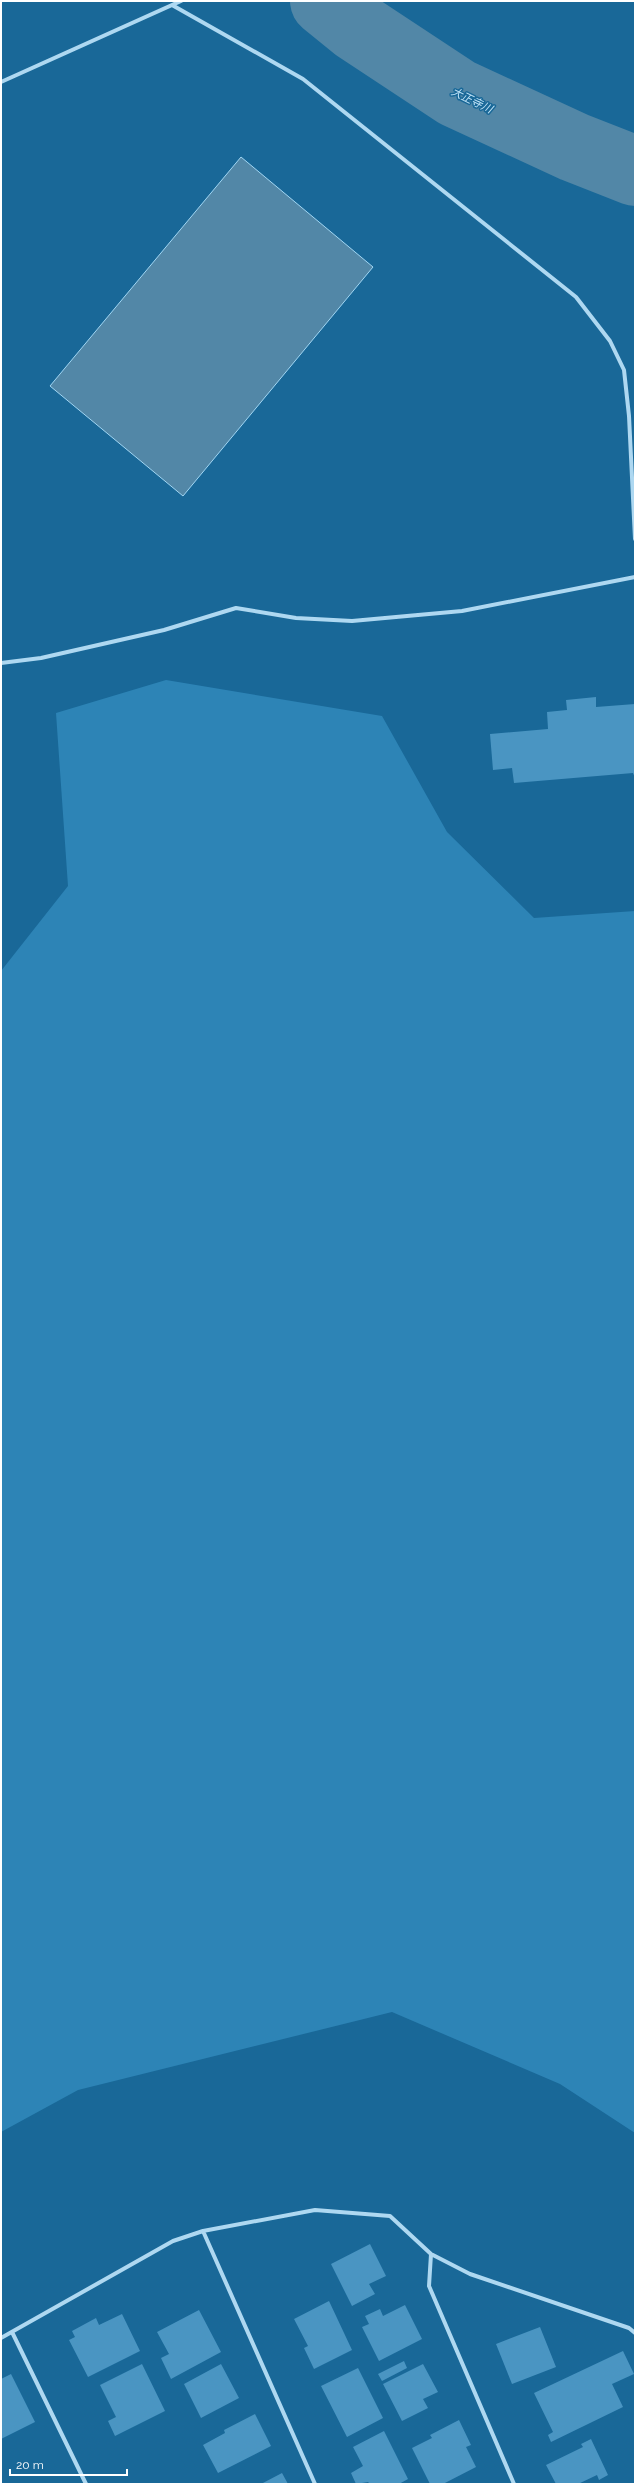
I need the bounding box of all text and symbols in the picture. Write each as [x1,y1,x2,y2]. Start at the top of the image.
water label: 大正寺川 [449,85,495,116]
scale bar [10,2451,127,2477]
text: 20 m [16,2458,44,2472]

